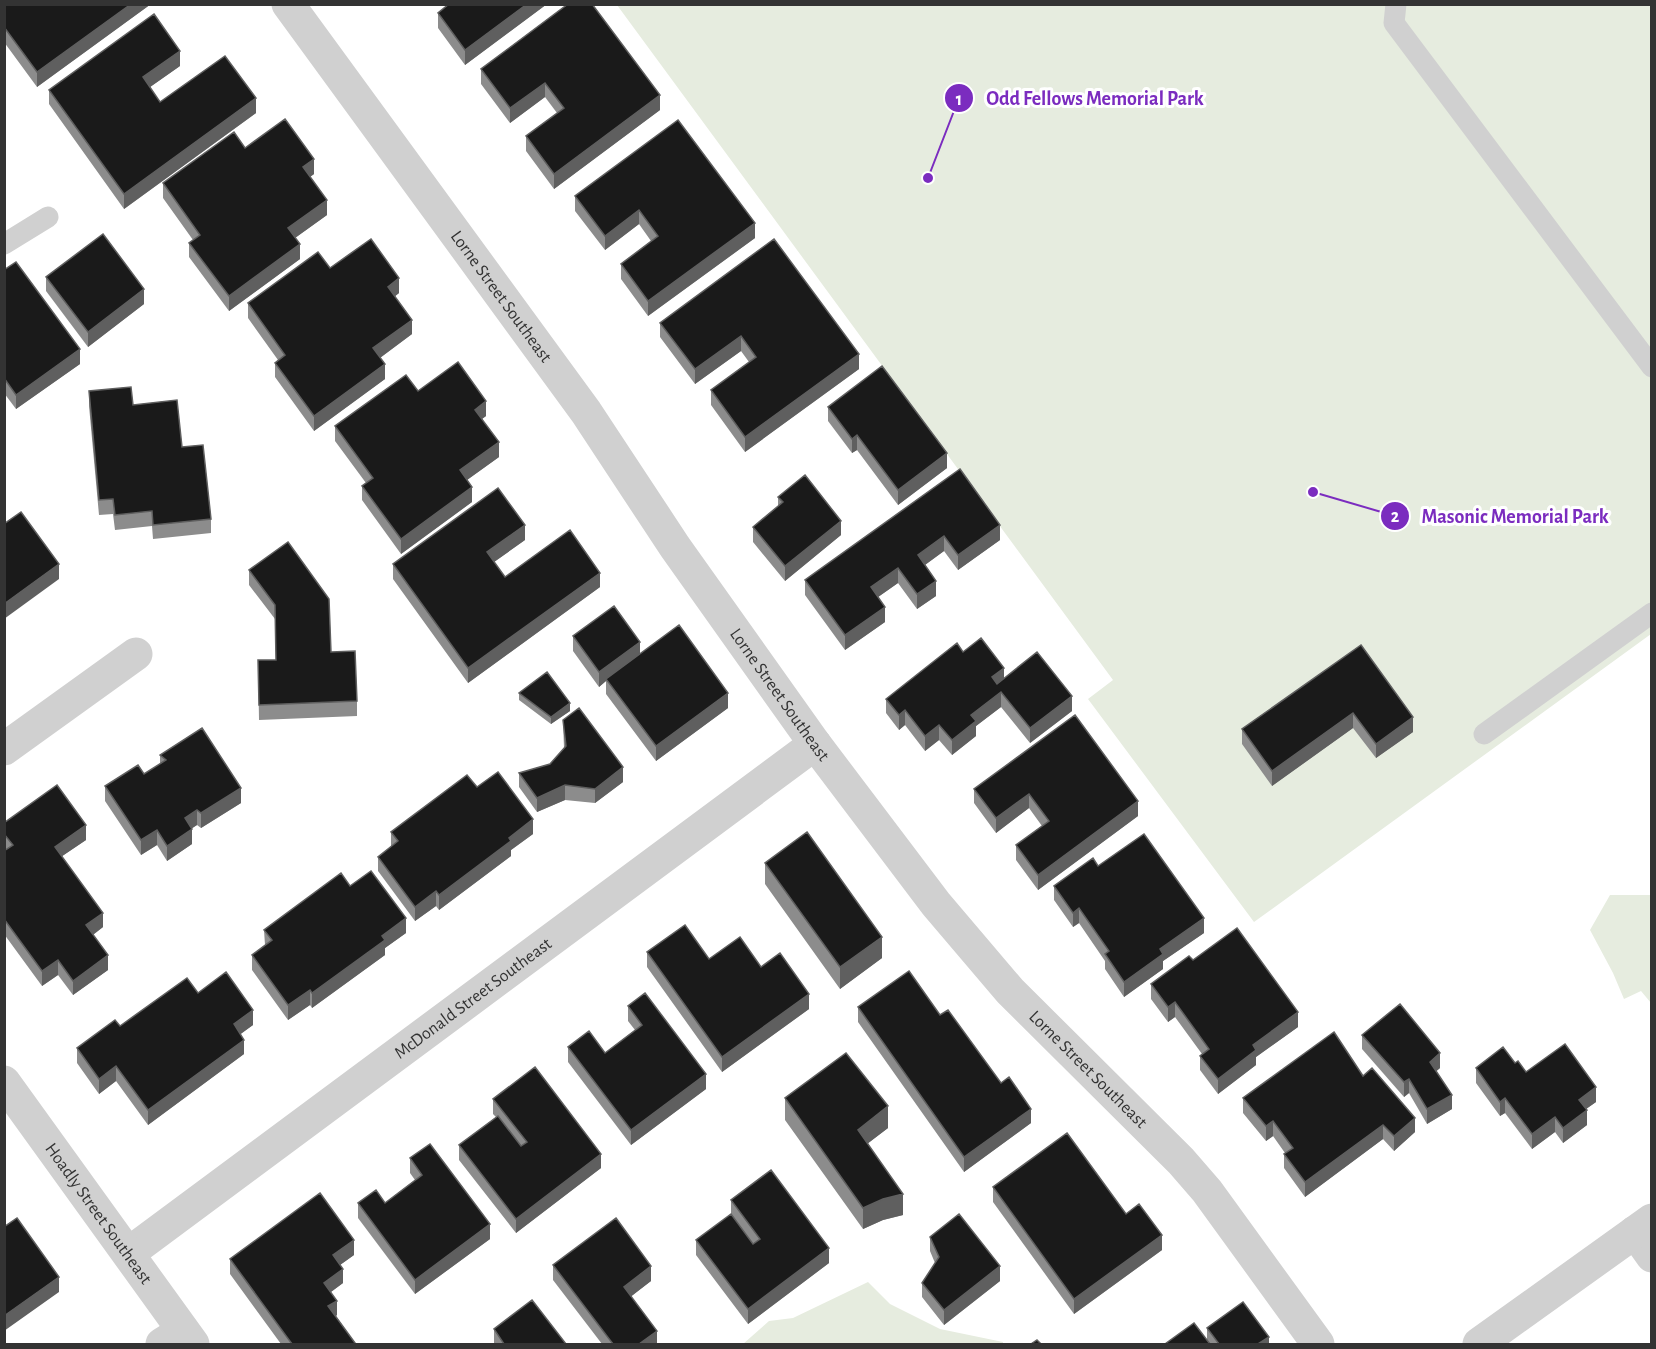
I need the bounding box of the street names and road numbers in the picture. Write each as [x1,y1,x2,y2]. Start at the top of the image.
street label: Lorne Street Southeast [447,228,555,366]
street label: Lorne Street Southeast [726,626,833,765]
street label: McDonald Street Southeast [391,935,555,1063]
street label: Lorne Street Southeast [1025,1008,1150,1132]
street label: Hoadly Street Southeast [41,1140,155,1288]

